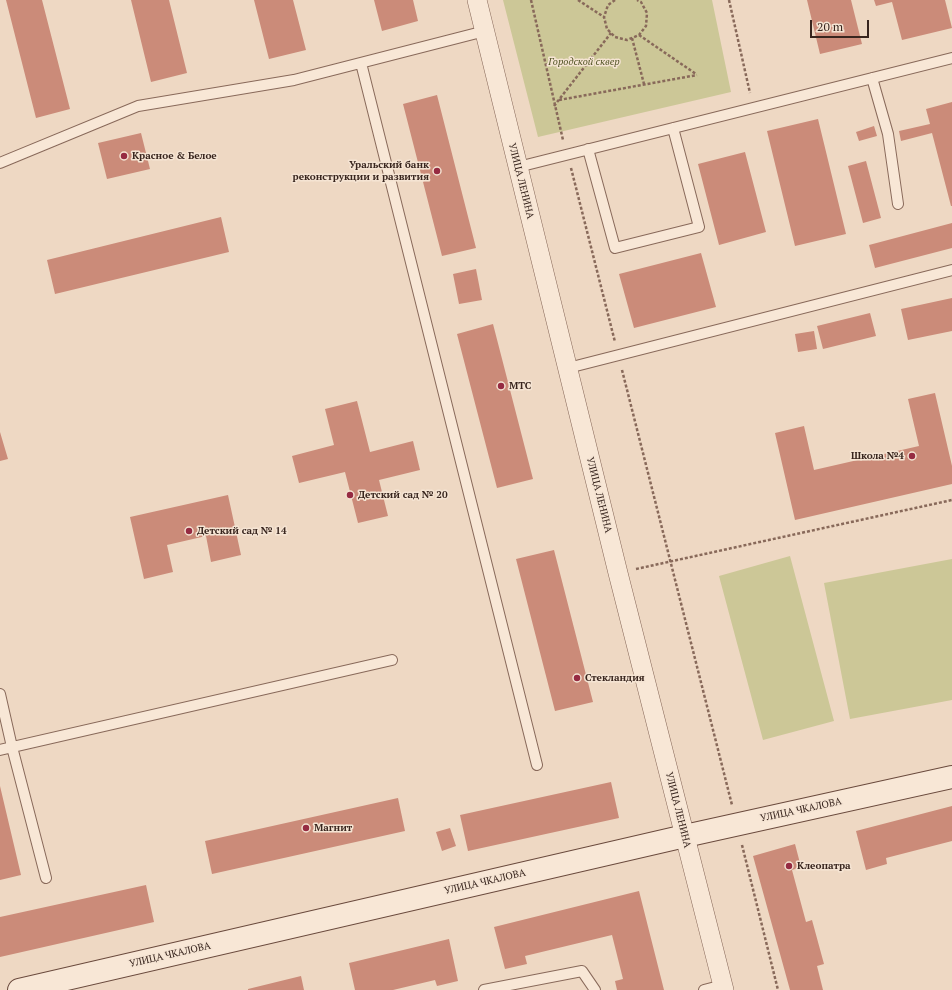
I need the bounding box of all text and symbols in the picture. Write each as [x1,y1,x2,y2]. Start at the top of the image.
scale bar [812,12,871,38]
text: 20 m [817,19,843,34]
park label: Городской сквер [548,56,620,68]
street label: УЛИЦА ЛЕНИНА [506,142,536,220]
place label: Красное & Белое [132,150,217,162]
marker: Красное & Белое [119,151,129,161]
place label: Уральский банк реконструкции и развития [293,159,429,182]
marker: Уральский банк реконструкции и развития [432,166,442,176]
place label: МТС [509,380,531,392]
marker: МТС [496,381,506,391]
place label: Школа №4 [851,450,904,462]
marker: Школа №4 [907,451,917,461]
street label: УЛИЦА ЛЕНИНА [584,456,614,534]
place label: Детский сад № 20 [358,489,448,501]
marker: Детский сад № 20 [345,490,355,500]
place label: Детский сад № 14 [197,525,287,537]
marker: Детский сад № 14 [184,526,194,536]
place label: Стекландия [585,672,645,684]
marker: Стекландия [572,673,582,683]
street label: УЛИЦА ЛЕНИНА [663,771,693,849]
street label: УЛИЦА ЧКАЛОВА [759,795,843,825]
place label: Магнит [314,822,352,834]
marker: Магнит [301,823,311,833]
place label: Клеопатра [797,860,851,872]
marker: Клеопатра [784,861,794,871]
street label: УЛИЦА ЧКАЛОВА [443,867,527,897]
street label: УЛИЦА ЧКАЛОВА [128,940,212,970]

